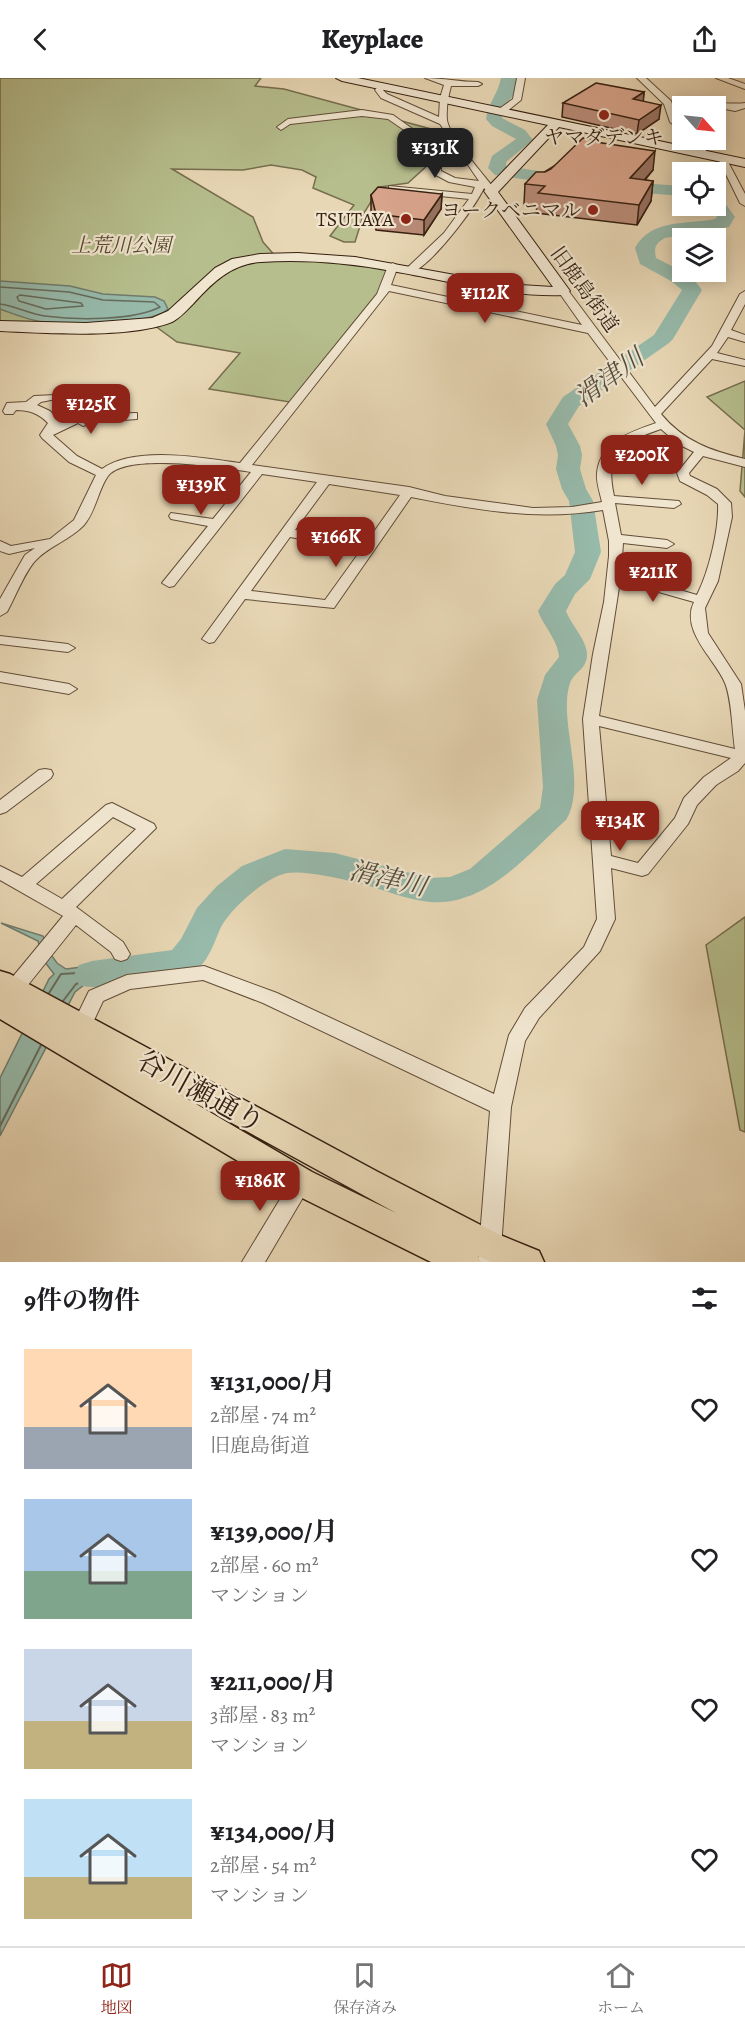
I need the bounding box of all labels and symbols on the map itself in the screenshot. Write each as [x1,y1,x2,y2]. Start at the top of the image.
north arrow [672,96,726,150]
marker: ヤマダデンキ [597,108,611,122]
place label: ヤマダデンキ [544,124,664,151]
pin: ¥131K [393,128,477,179]
place label: ヨークベニマル [441,197,581,224]
marker: ヨークベニマル [586,203,600,217]
place label: TSUTAYA [316,206,394,233]
marker: TSUTAYA [399,212,413,226]
park label: 上荒川公園 [71,232,174,259]
street label: 旧鹿島街道 [544,241,625,338]
pin: ¥112K [443,273,527,324]
water label: 滑津川 [567,339,654,414]
pin: ¥125K [49,384,133,435]
pin: ¥200K [600,435,684,486]
pin: ¥139K [159,465,243,516]
pin: ¥166K [294,517,378,568]
pin: ¥211K [611,552,695,603]
pin: ¥134K [578,801,662,852]
water label: 滑津川 [346,853,433,905]
street label: 谷川瀬通り [130,1041,271,1142]
pin: ¥186K [218,1161,302,1212]

